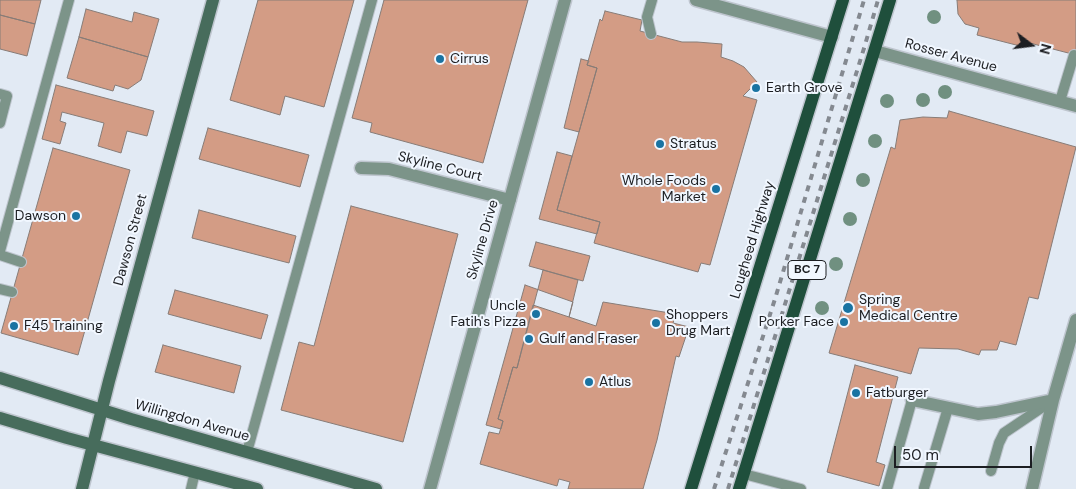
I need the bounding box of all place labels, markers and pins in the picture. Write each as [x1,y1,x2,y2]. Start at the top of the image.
place label: Cirrus [450,51,489,67]
marker: Cirrus [434,53,446,65]
place label: Earth Grove [766,80,842,96]
marker: Earth Grove [750,82,762,94]
place label: Stratus [670,136,717,152]
marker: Stratus [654,138,666,150]
place label: Whole Foods Market [622,173,706,206]
marker: Whole Foods Market [710,183,722,195]
place label: Dawson [15,208,66,224]
marker: Dawson [70,210,82,222]
place label: Spring Medical Centre [859,292,958,324]
place label: Uncle Fatih's Pizza [450,298,526,331]
marker: Spring Medical Centre [841,301,855,315]
place label: Shoppers Drug Mart [666,307,730,340]
marker: Uncle Fatih's Pizza [530,308,542,320]
place label: Porker Face [759,314,834,330]
marker: Porker Face [838,316,850,328]
marker: Shoppers Drug Mart [650,317,662,329]
place label: F45 Training [24,318,103,334]
marker: F45 Training [8,320,20,332]
place label: Gulf and Fraser [539,331,638,347]
marker: Gulf and Fraser [523,333,535,345]
place label: Atlus [599,374,631,390]
marker: Atlus [583,376,595,388]
place label: Fatburger [866,385,928,401]
marker: Fatburger [850,387,862,399]

